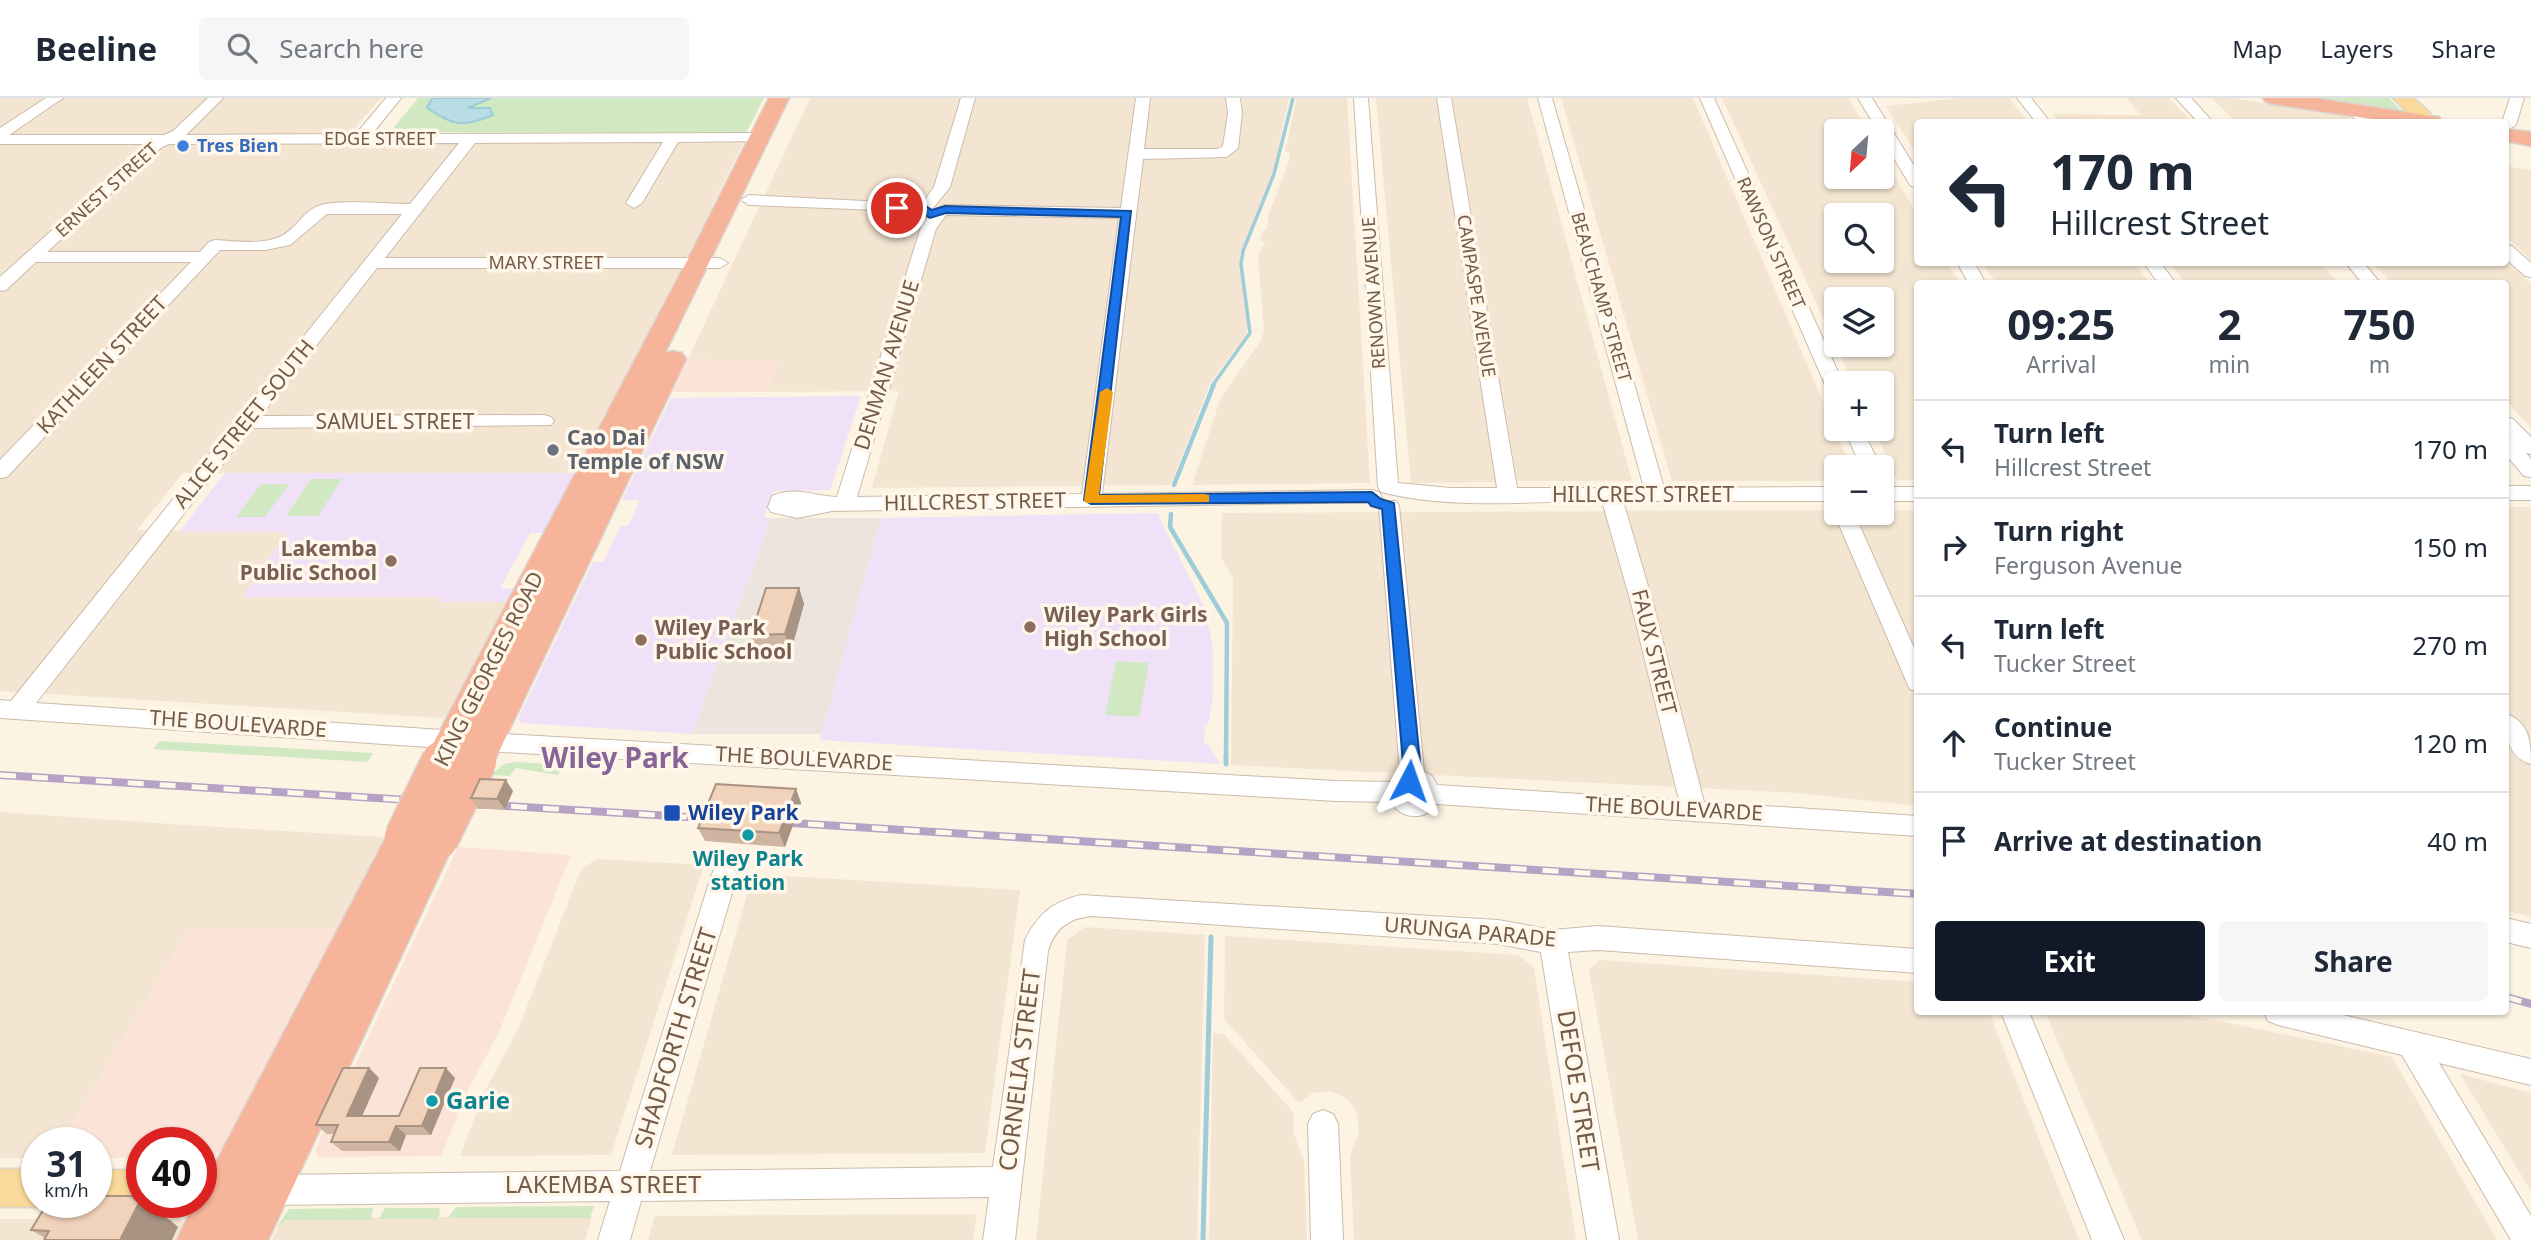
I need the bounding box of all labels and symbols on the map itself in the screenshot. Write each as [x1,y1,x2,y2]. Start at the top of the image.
north arrow [1824,119,1894,189]
street label: EDGE STREET [324,126,436,150]
place label: Tres Bien [197,133,278,157]
street label: ERNEST STREET [50,137,163,242]
marker: Tres Bien [175,138,191,154]
street label: RAWSON STREET [1732,173,1812,312]
pin [867,178,927,238]
street label: BEAUCHAMP STREET [1566,209,1638,384]
street label: CAMPASPE AVENUE [1452,213,1502,379]
street label: RENOWN AVENUE [1356,216,1390,370]
street label: MARY STREET [488,250,604,274]
street label: DENMAN AVENUE [847,276,925,453]
street label: KATHLEEN STREET [30,289,173,439]
street label: ALICE STREET SOUTH [167,333,320,513]
street label: SAMUEL STREET [316,407,475,435]
place label: Cao Dai Temple of NSW [567,423,725,475]
marker: Cao Dai Temple of NSW [545,442,561,458]
street label: HILLCREST STREET [1552,480,1734,508]
street label: HILLCREST STREET [884,485,1067,517]
place label: Lakemba Public School [240,534,377,586]
marker: Lakemba Public School [383,553,399,569]
street label: KING GEORGES ROAD [427,566,549,771]
street label: FAUX STREET [1626,586,1684,718]
place label: Wiley Park Girls High School [1044,600,1208,652]
place label: Wiley Park Public School [655,613,792,665]
marker: Wiley Park Girls High School [1022,619,1038,635]
marker: Wiley Park Public School [633,632,649,648]
street label: THE BOULEVARDE [148,703,328,743]
district label: Wiley Park [541,738,689,776]
street label: THE BOULEVARDE [715,739,894,777]
position arrow [1372,744,1446,818]
street label: THE BOULEVARDE [1585,789,1764,827]
place label: Wiley Park [688,798,799,826]
marker: Wiley Park [662,803,682,823]
marker: Wiley Park station [740,827,756,843]
place label: Wiley Park station [693,844,804,896]
street label: URUNGA PARADE [1383,910,1557,952]
street label: SHADFORTH STREET [625,923,724,1152]
street label: CORNELIA STREET [990,966,1047,1173]
street label: DEFOE STREET [1550,1008,1609,1175]
place label: Garie [446,1083,510,1116]
marker: Garie [424,1093,440,1109]
speed limit sign: 40 [126,1127,217,1218]
street label: LAKEMBA STREET [505,1167,702,1200]

